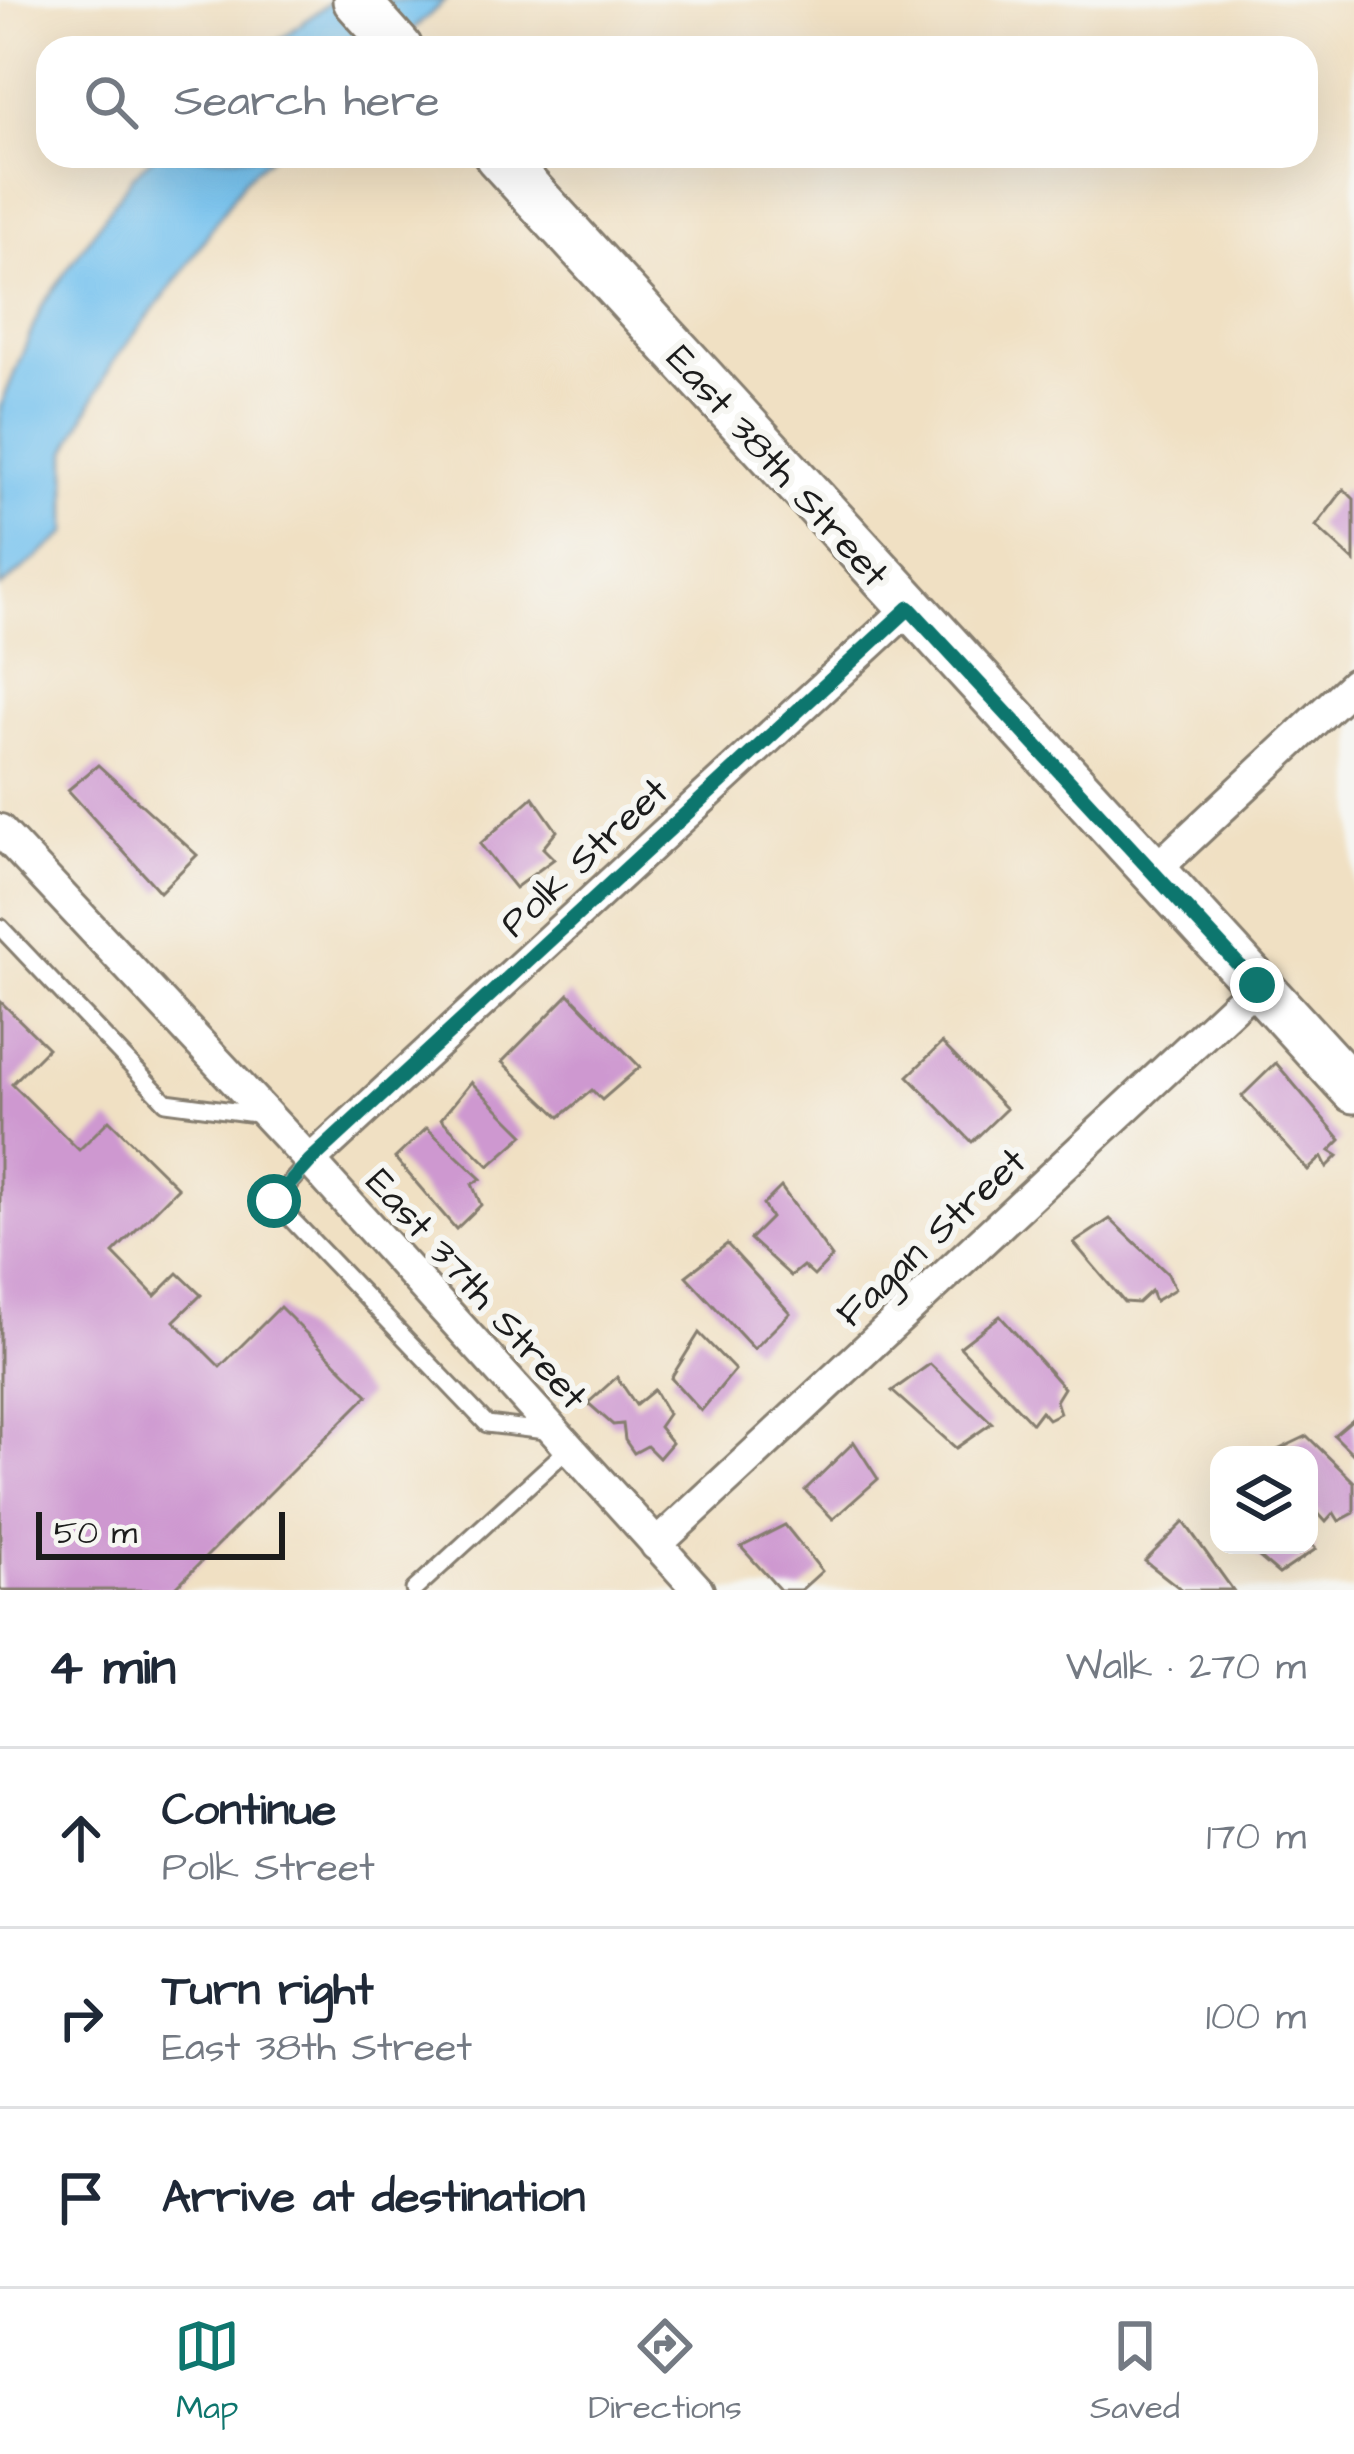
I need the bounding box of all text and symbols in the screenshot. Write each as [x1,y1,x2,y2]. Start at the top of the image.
search box [36,36,1318,168]
icon: search [78,69,144,135]
text: Search here [174,71,440,133]
street label: East 38th Street [653,334,901,600]
street label: Polk Street [489,766,681,951]
route end [1230,958,1284,1012]
street label: Fagan Street [825,1136,1039,1341]
street label: East 37th Street [352,1157,599,1423]
route start [247,1174,301,1228]
map controls [1210,1446,1318,1554]
button: layers [1210,1446,1318,1554]
scale bar [36,1506,285,1559]
text: 50 m [54,1510,137,1556]
text: 4 min [48,1633,176,1704]
text: Walk · 270 m [1066,1641,1306,1695]
text: Continue [162,1780,336,1842]
icon: ahead [48,1805,114,1871]
text: 170 m [1206,1811,1306,1865]
text: Polk Street [162,1842,375,1896]
text: Turn right [162,1960,374,2022]
icon: right [48,1985,114,2051]
text: 100 m [1206,1991,1306,2045]
text: East 38th Street [162,2022,472,2076]
icon: arrive [48,2165,114,2231]
text: Arrive at destination [162,2167,585,2229]
tab: Map [174,2313,240,2431]
tab: Directions [588,2313,742,2431]
tab: Saved [1090,2313,1180,2431]

